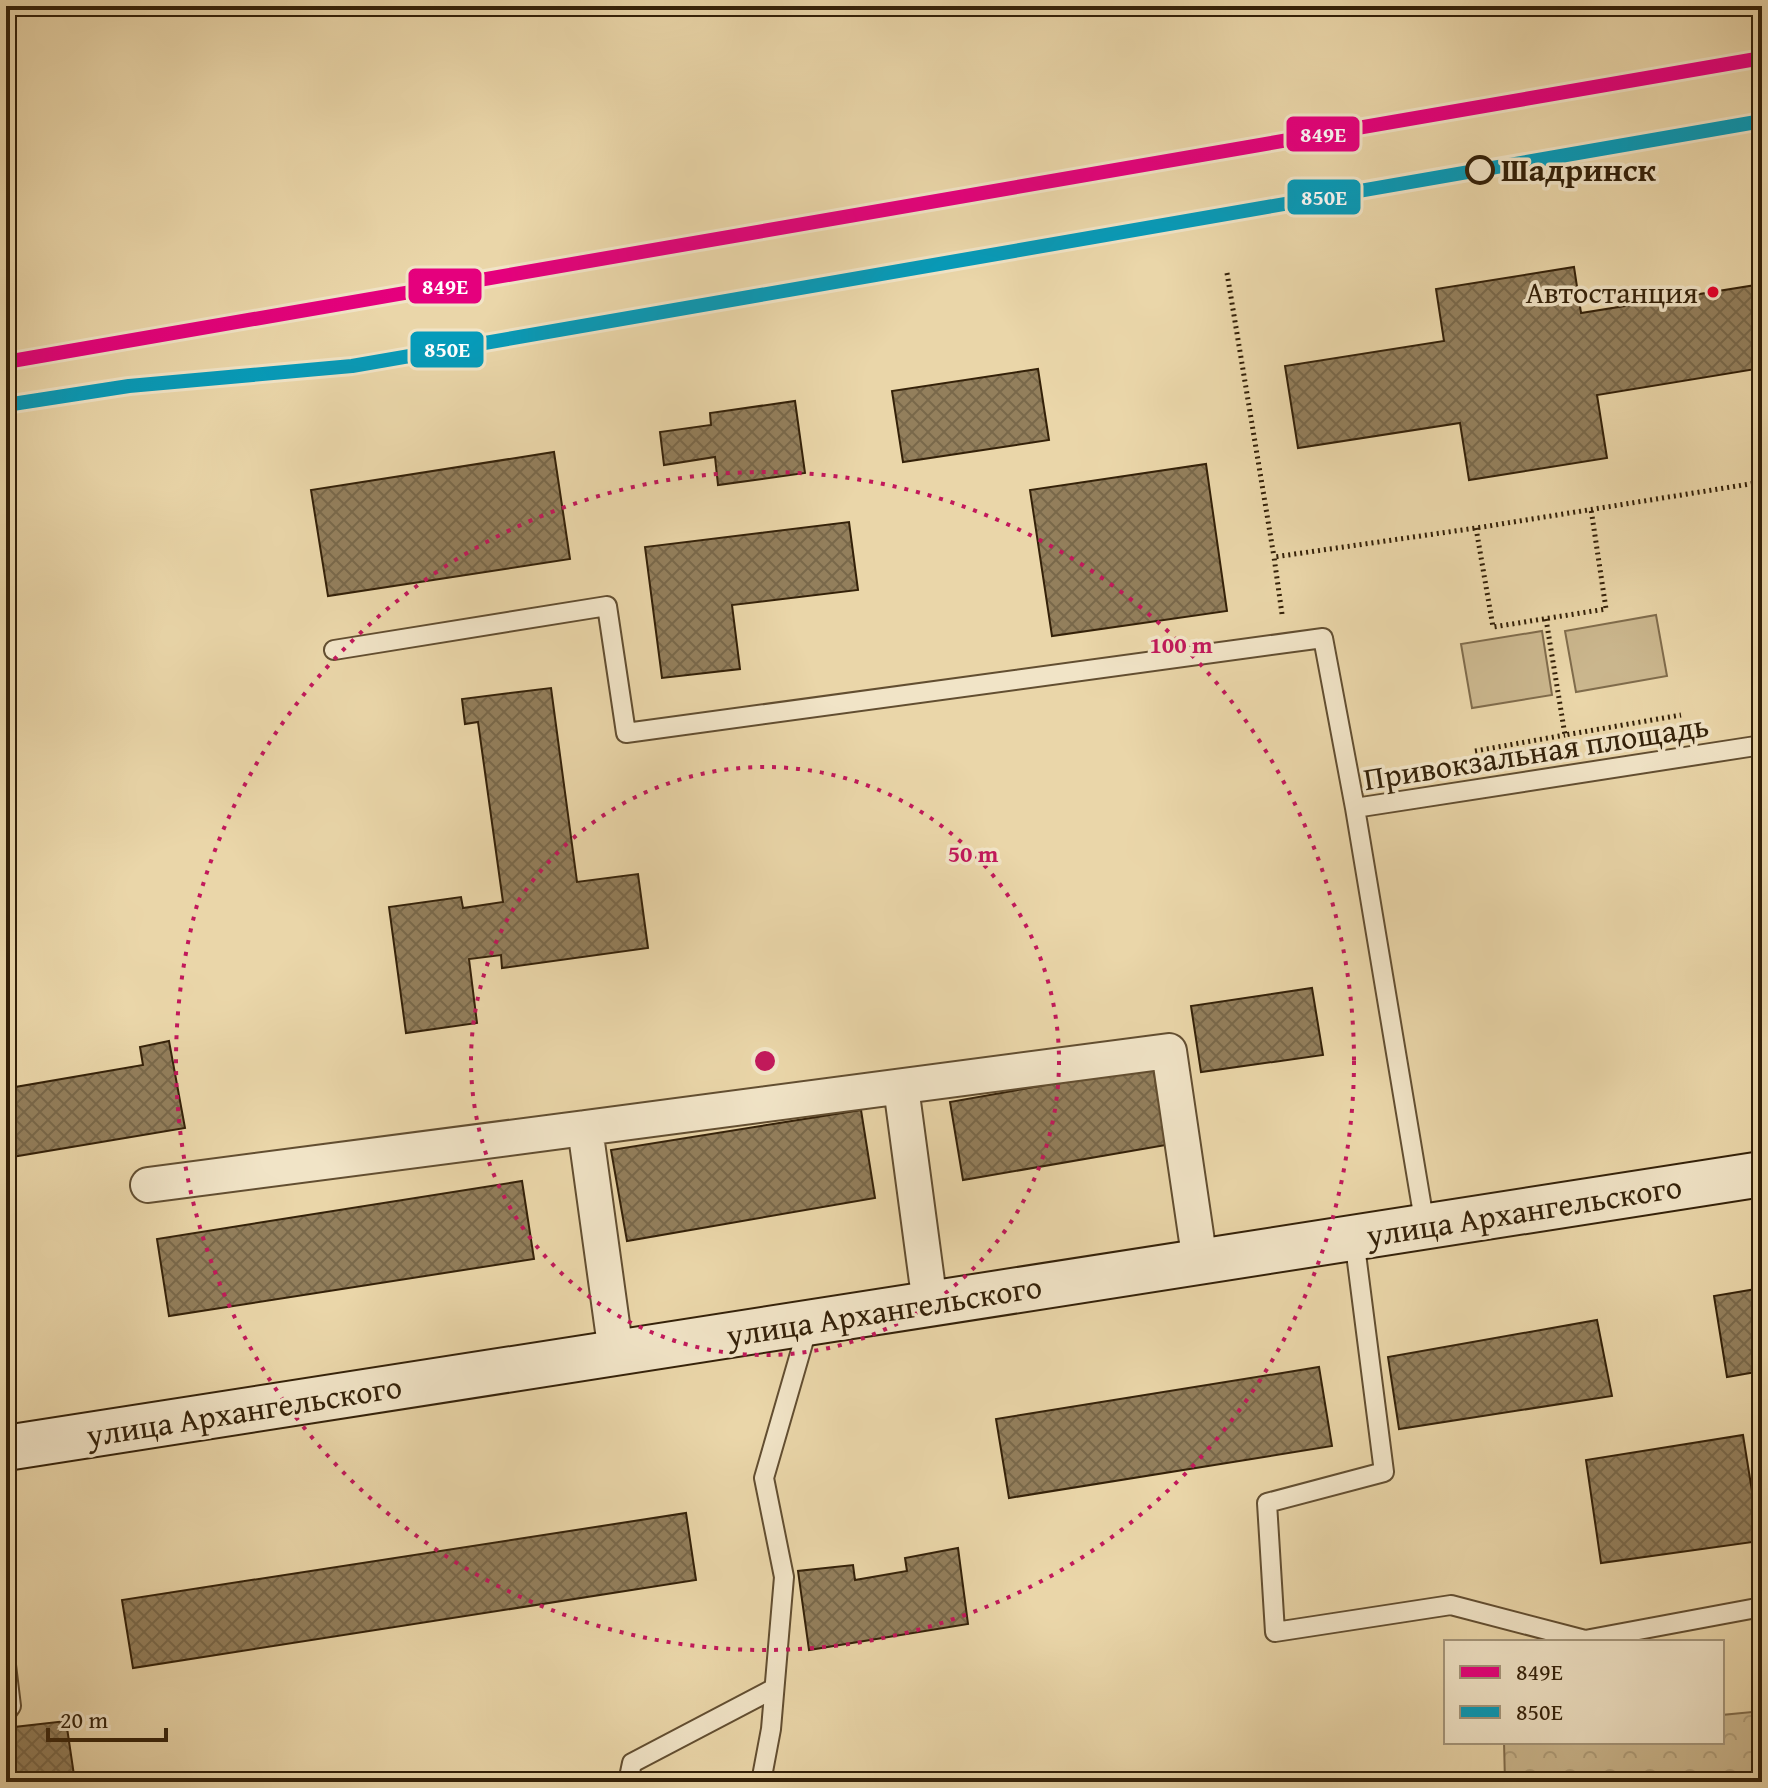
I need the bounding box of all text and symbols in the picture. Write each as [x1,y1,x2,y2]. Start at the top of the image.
line badge: 849Е [1285,115,1361,153]
text: 849Е [1300,118,1346,150]
place label: Шадринск [1501,146,1656,193]
marker: Шадринск [1466,156,1494,184]
line badge: 850Е [1286,178,1362,216]
text: 850Е [1301,181,1347,213]
line badge: 849Е [407,267,483,305]
text: 849Е [422,270,468,302]
place label: Автостанция [1526,270,1698,314]
marker: Автостанция [1705,284,1721,300]
line badge: 850Е [409,330,485,369]
text: 850Е [424,333,470,365]
text: 100 m [1149,627,1213,662]
street label: Привокзальная площадь [1360,701,1712,802]
text: 50 m [948,836,999,871]
centre of rings [751,1047,779,1075]
street label: улица Архангельского [1362,1162,1685,1259]
street label: улица Архангельского [722,1262,1045,1359]
street label: улица Архангельского [82,1362,405,1459]
legend [1444,1640,1724,1744]
text: 849Е [1516,1654,1563,1689]
scale bar [48,1692,166,1742]
text: 850Е [1516,1694,1563,1729]
text: 20 m [60,1702,108,1737]

